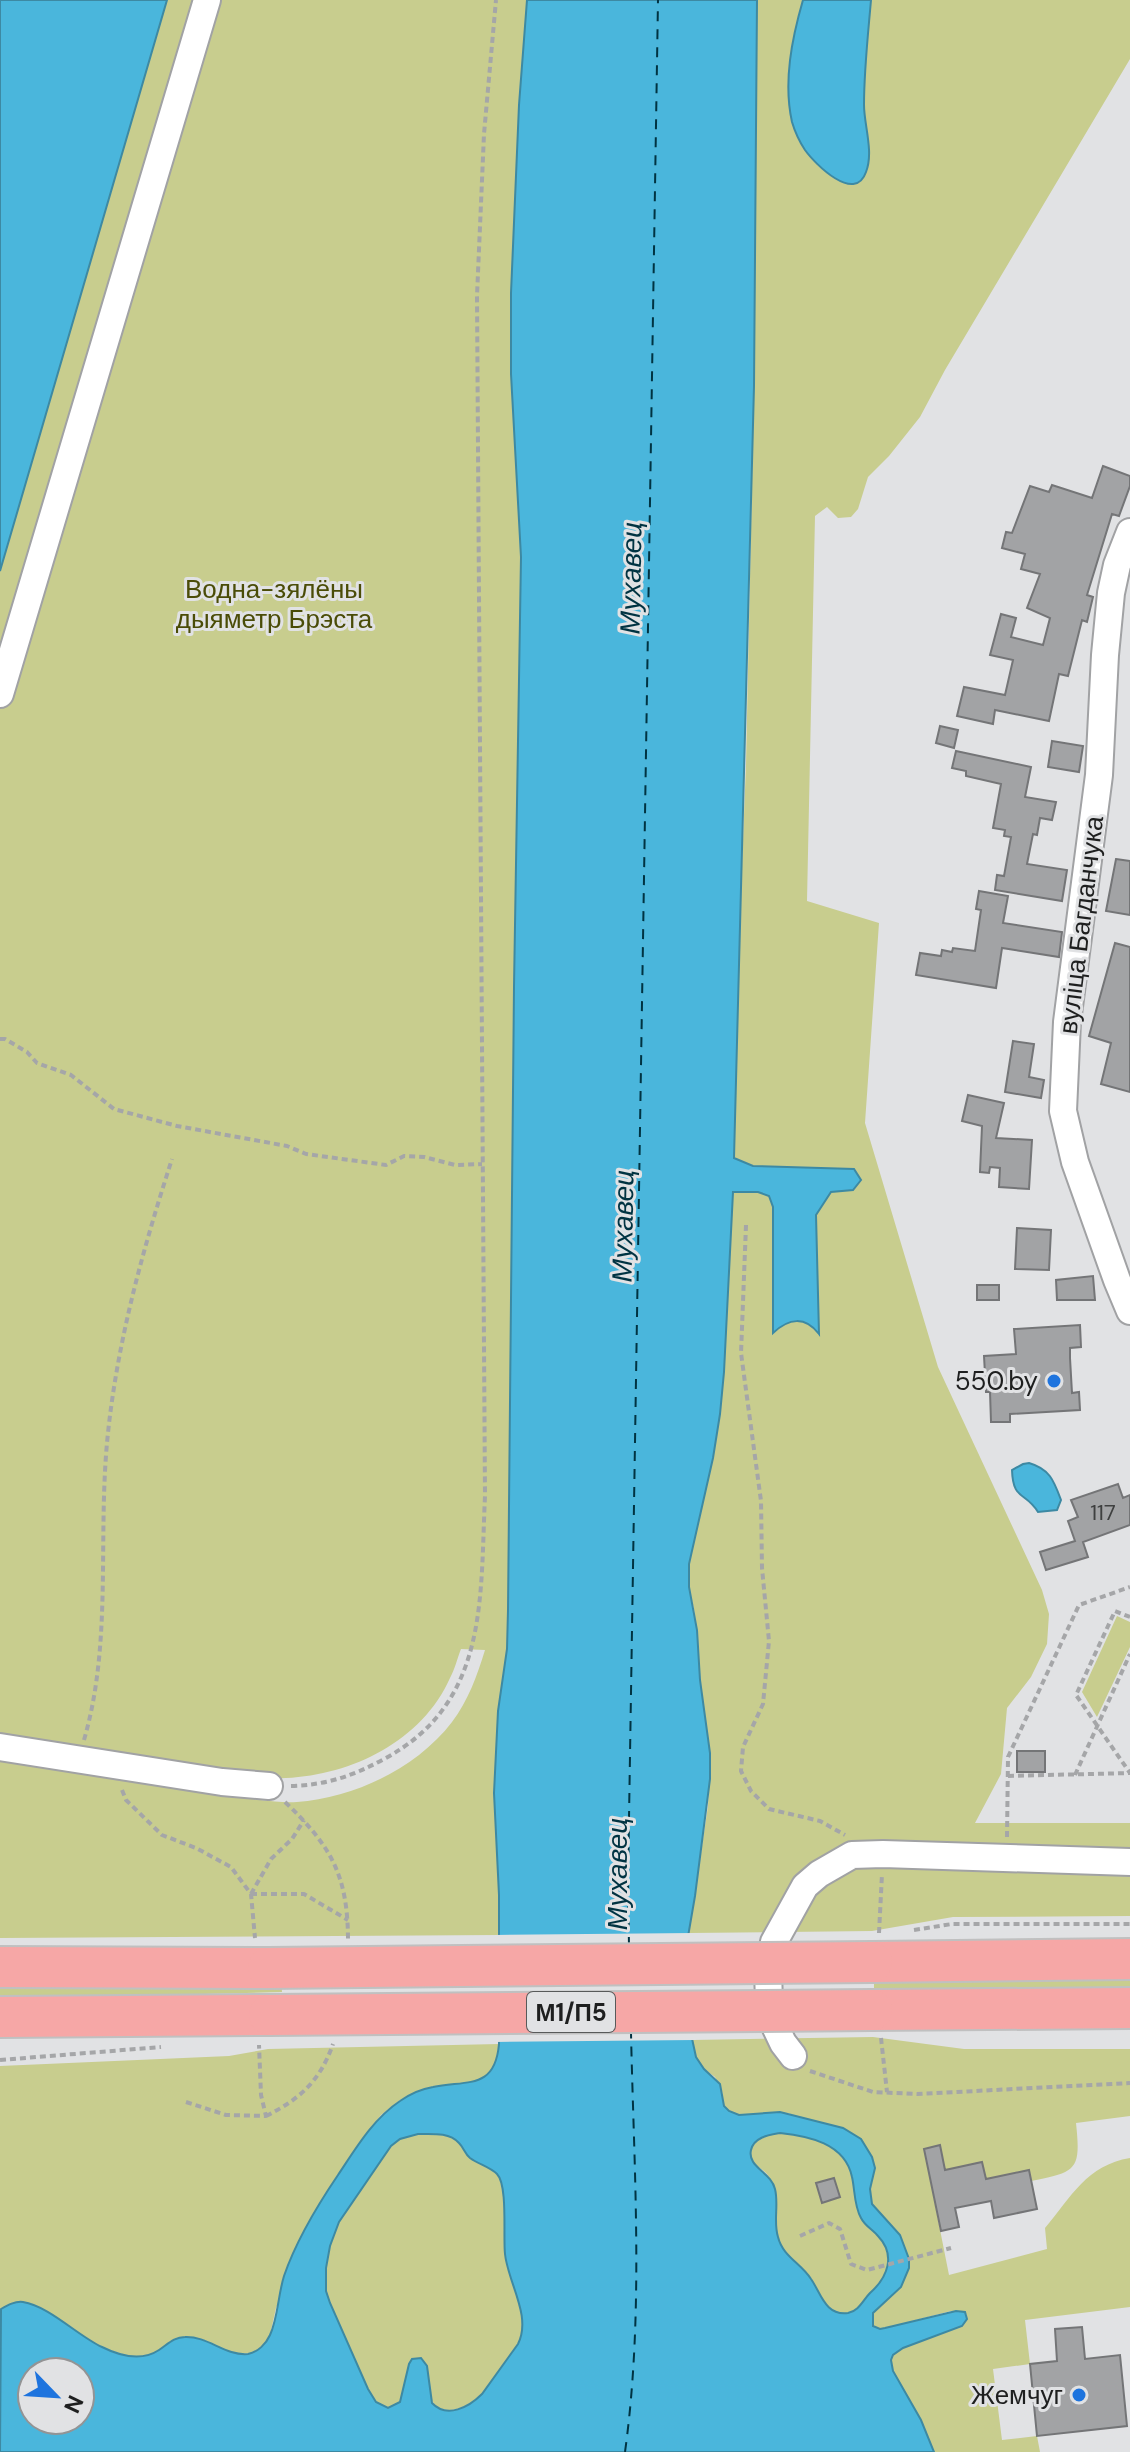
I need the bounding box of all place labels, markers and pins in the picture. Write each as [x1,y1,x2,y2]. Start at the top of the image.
place label: 550.by [955,1364,1038,1398]
marker: 550.by [1045,1372,1063,1390]
place label: Жемчуг [971,2378,1063,2412]
marker: Жемчуг [1070,2386,1088,2404]

